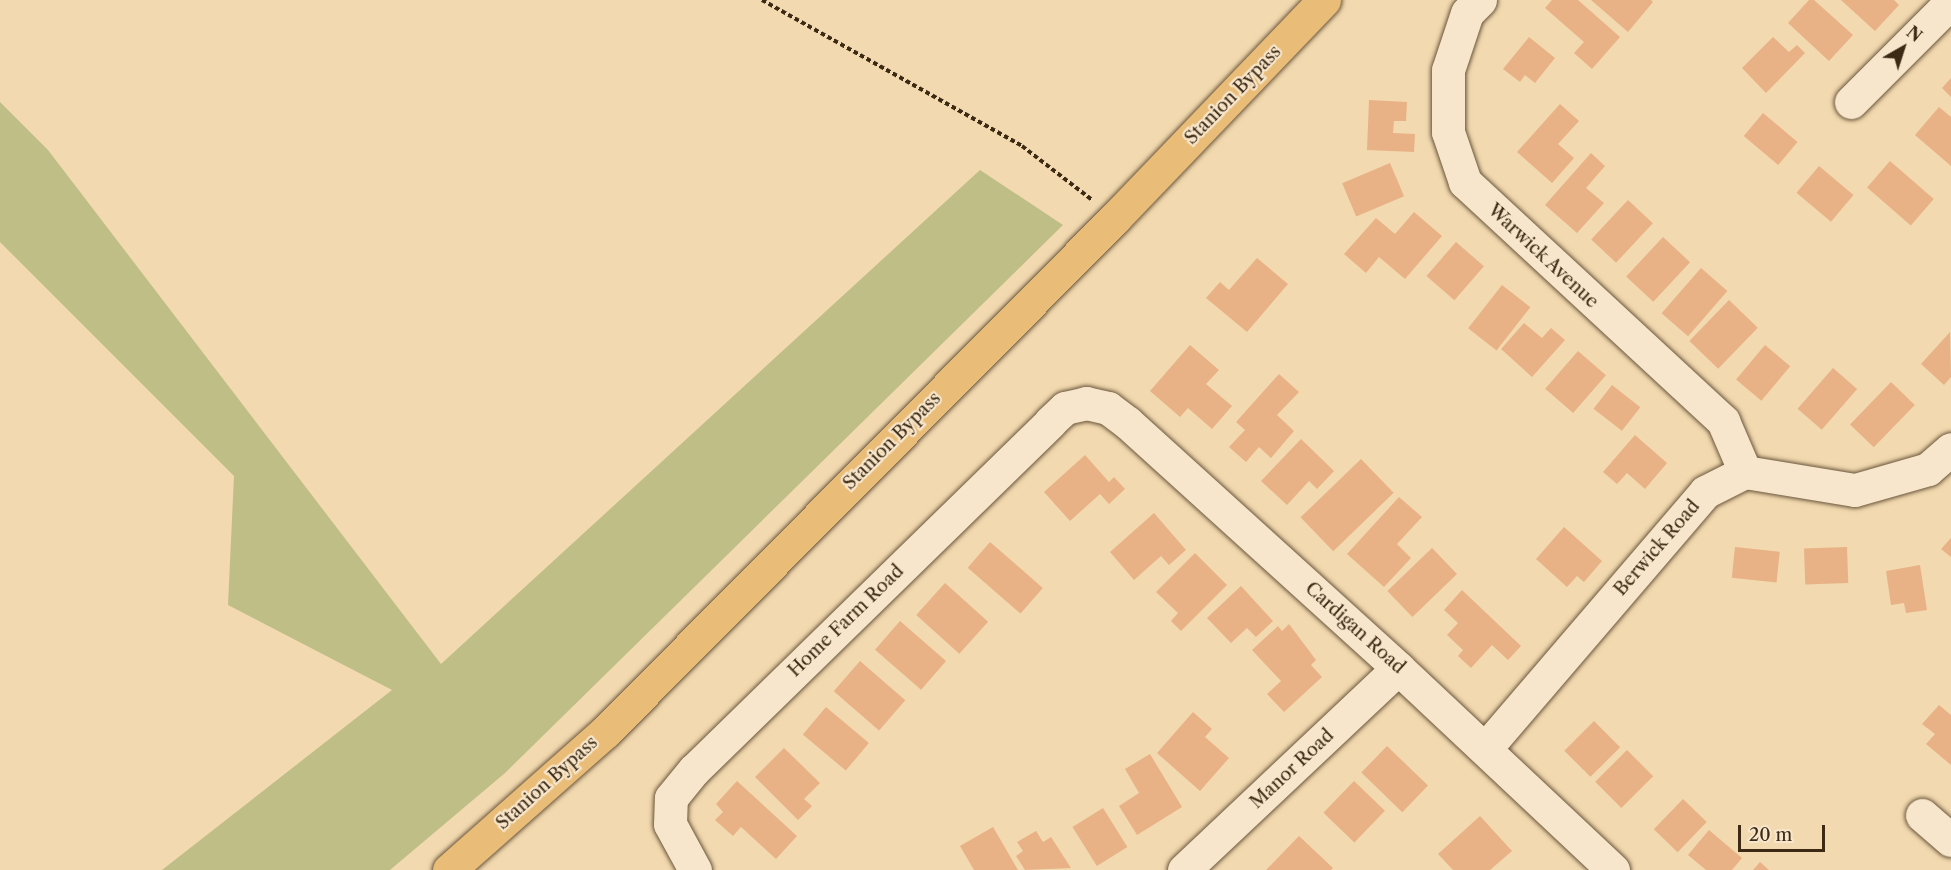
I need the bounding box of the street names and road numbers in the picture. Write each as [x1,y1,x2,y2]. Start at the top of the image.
street label: Stanion Bypass [1180,41,1286,149]
street label: Warwick Avenue [1483,199,1603,313]
street label: Stanion Bypass [839,388,945,494]
street label: Berwick Road [1610,496,1704,600]
street label: Home Farm Road [784,560,908,682]
street label: Cardigan Road [1301,578,1409,678]
street label: Manor Road [1246,725,1338,813]
street label: Stanion Bypass [492,732,602,834]

